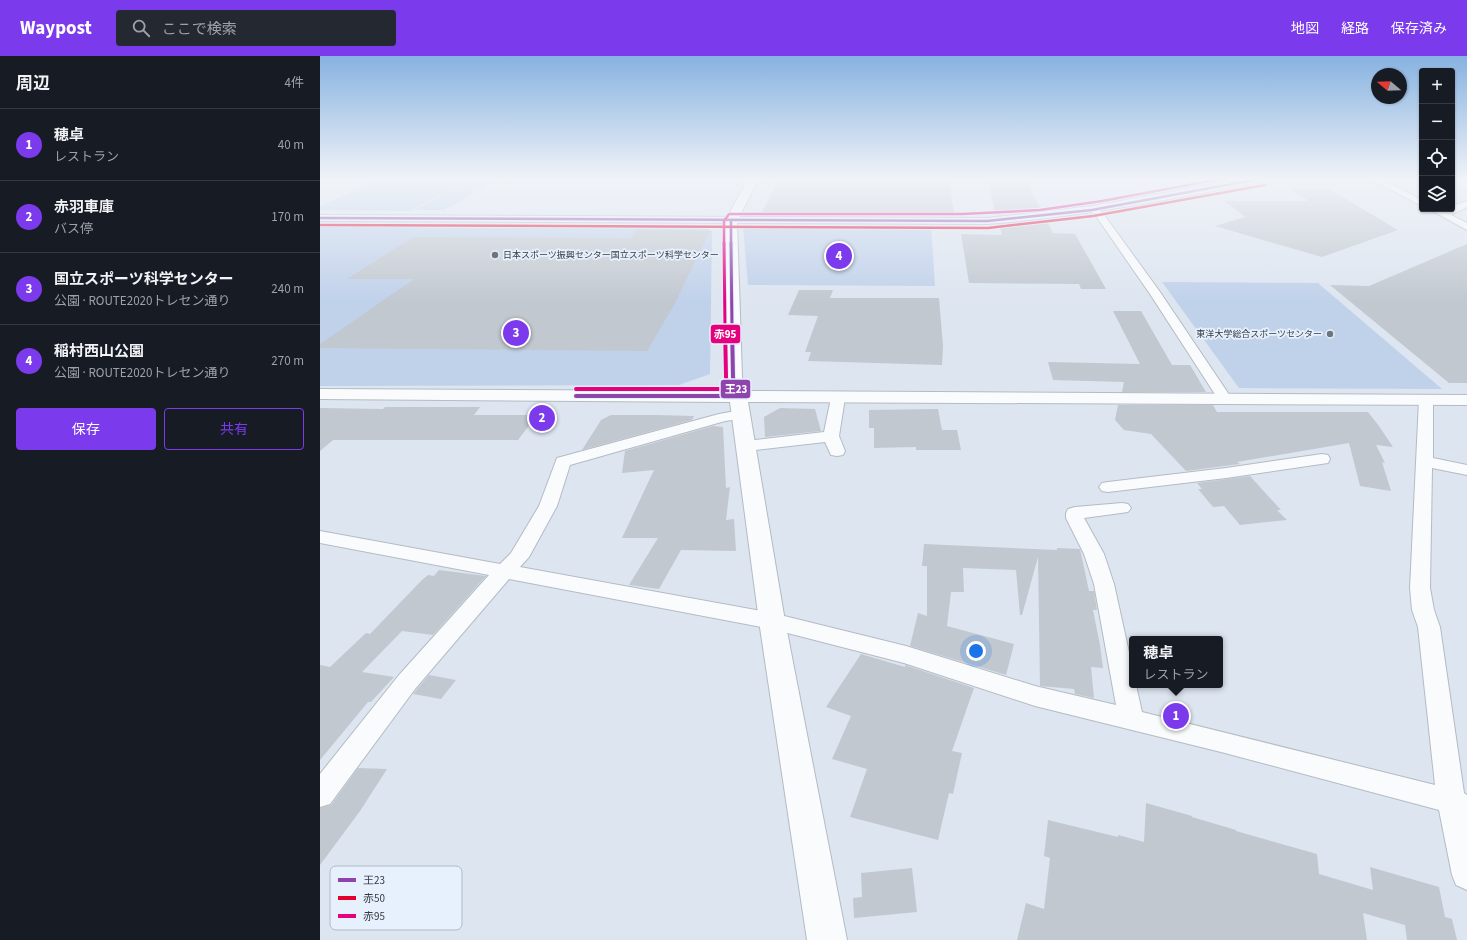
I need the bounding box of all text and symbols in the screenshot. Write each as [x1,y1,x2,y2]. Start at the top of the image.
search box [116,10,396,46]
text: Waypost [20,15,92,42]
icon: search [130,17,152,39]
text: ここで検索 [162,19,237,40]
text: 地図 [1291,19,1319,39]
text: 経路 [1341,19,1369,39]
text: 保存済み [1391,19,1447,39]
north arrow [1371,68,1407,104]
map controls [1419,68,1455,212]
button: + [1419,68,1455,104]
text: 周辺 [16,72,50,96]
text: 4件 [285,74,304,92]
button: − [1419,104,1455,140]
text: 穂卓 [54,125,84,146]
text: 1 [26,136,32,154]
text: 40 m [278,136,304,154]
button: locate [1419,140,1455,176]
text: レストラン [54,148,119,166]
button: layers [1419,176,1455,212]
text: 赤羽車庫 [54,197,114,218]
text: 2 [26,208,32,226]
text: 170 m [271,208,304,226]
text: バス停 [54,220,93,238]
pin: 4 [826,241,852,271]
place label: 日本スポーツ振興センター国立スポーツ科学センター [503,249,719,262]
marker: 日本スポーツ振興センター国立スポーツ科学センター [490,250,500,260]
text: 国立スポーツ科学センター [54,269,234,290]
text: 3 [26,280,32,298]
text: 240 m [271,280,304,298]
text: 公園 · ROUTE2020トレセン通り [54,292,231,310]
pin: 3 [503,318,529,348]
line badge: 赤95 [710,324,741,344]
text: 赤95 [714,327,736,342]
place label: 東洋大学総合スポーツセンター [1196,328,1322,341]
marker: 東洋大学総合スポーツセンター [1325,329,1335,339]
text: 稲村西山公園 [54,341,144,362]
text: 4 [26,352,32,370]
text: 270 m [271,352,304,370]
text: 公園 · ROUTE2020トレセン通り [54,364,231,382]
line badge: 王23 [720,379,751,399]
text: 王23 [725,382,747,397]
pin: 2 [529,403,555,433]
button: 保存 [16,408,156,450]
button: 共有 [164,408,304,450]
popup [1129,636,1223,688]
your location [966,641,986,661]
text: 穂卓 [1143,643,1174,664]
text: レストラン [1143,666,1209,684]
pin: 1 [1163,701,1189,731]
legend [330,866,462,930]
text: 王23 [363,873,385,888]
text: 赤50 [363,891,385,906]
text: 赤95 [363,909,385,924]

